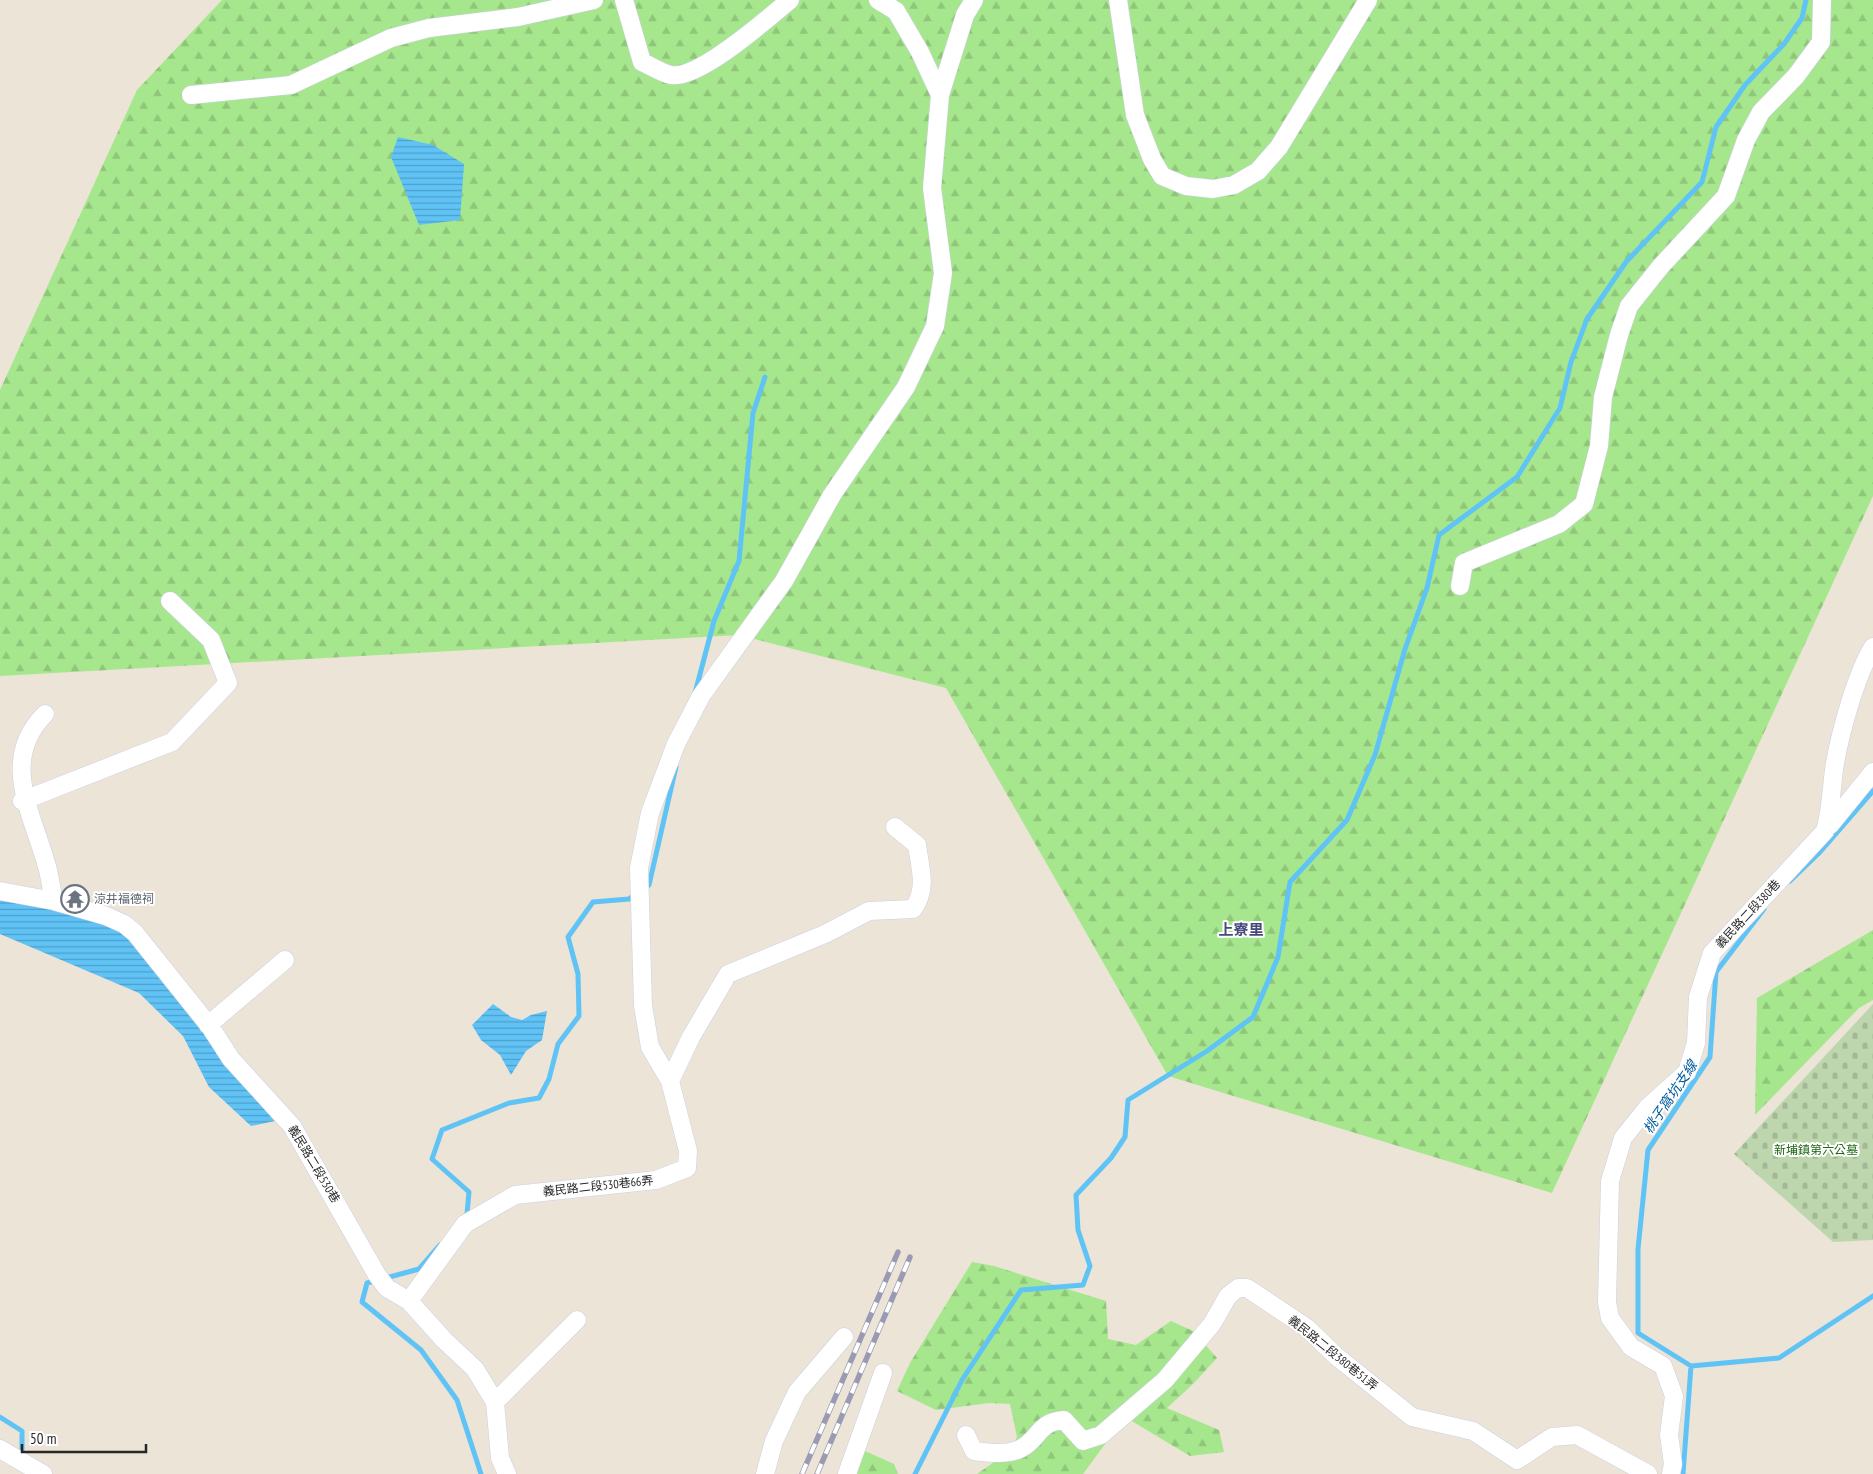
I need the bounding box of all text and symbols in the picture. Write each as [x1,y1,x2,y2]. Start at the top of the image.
street label: 義民路二段380巷 [1712,876,1783,951]
temple icon: 涼井福德祠 [60,884,90,914]
place label: 涼井福德祠 [94,891,154,906]
district label: 上寮里 [1218,920,1264,939]
water label: 桃子窩坑支線 [1639,1055,1702,1137]
street label: 義民路二段530巷 [285,1122,344,1205]
park label: 新埔鎮第六公墓 [1774,1142,1858,1157]
street label: 義民路二段530巷66弄 [542,1172,654,1199]
street label: 義民路二段380巷51弄 [1285,1312,1381,1393]
scale bar [22,1422,146,1454]
text: 50 m [30,1429,56,1448]

